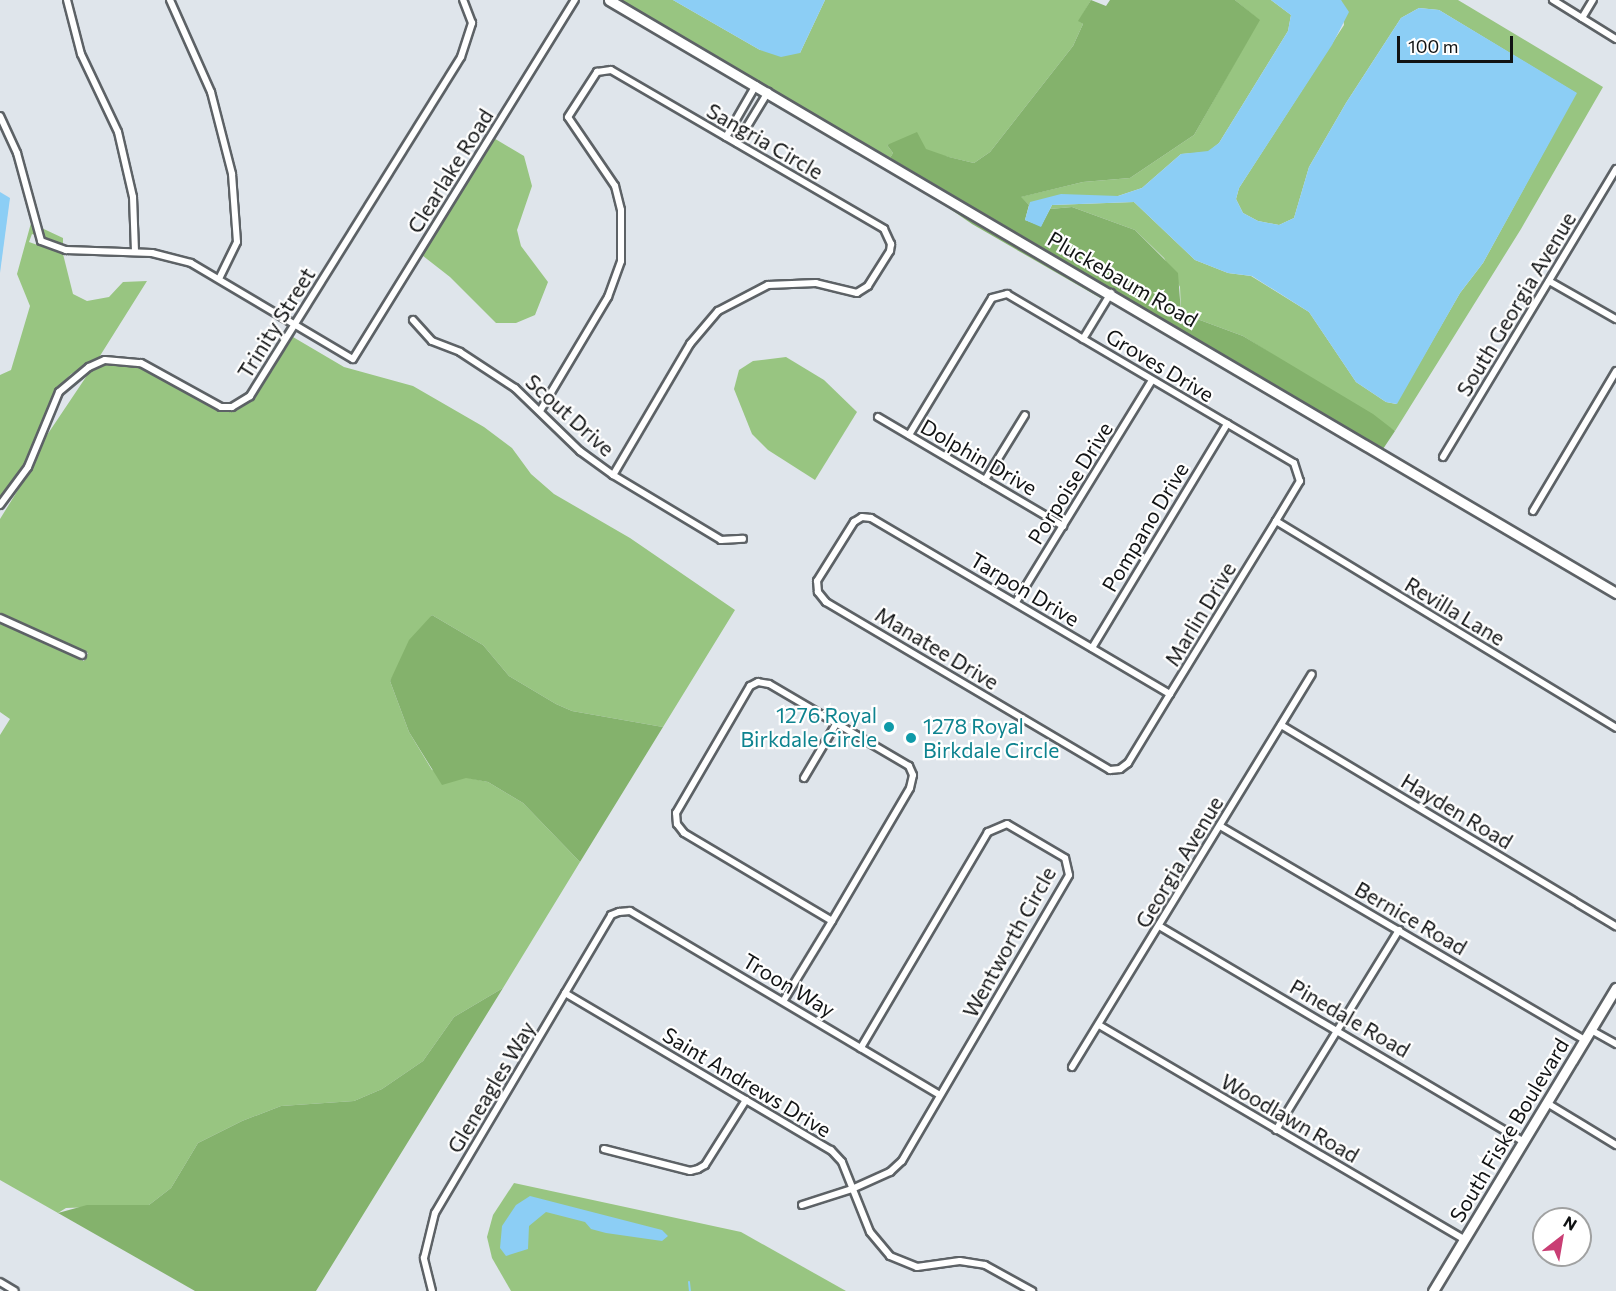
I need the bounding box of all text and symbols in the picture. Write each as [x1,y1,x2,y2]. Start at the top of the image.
scale bar [1400,24,1516,62]
text: 100 m [1408,35,1458,57]
street label: Sangria Circle [702,98,828,184]
street label: Clearlake Road [402,104,498,238]
street label: South Georgia Avenue [1451,207,1581,401]
street label: Pluckebaum Road [1043,226,1203,332]
street label: Trinity Street [232,263,320,383]
street label: Groves Drive [1101,323,1219,407]
street label: Scout Drive [521,369,619,461]
street label: Dolphin Drive [916,414,1042,500]
street label: Porpoise Drive [1022,417,1118,549]
street label: Pompano Drive [1096,458,1194,596]
street label: Tarpon Drive [966,547,1084,631]
street label: Marlin Drive [1159,557,1241,671]
street label: Revilla Lane [1400,571,1510,651]
street label: Manatee Drive [871,601,1003,695]
place label: 1276 Royal Birkdale Circle [741,702,877,752]
place label: 1278 Royal Birkdale Circle [923,713,1059,763]
marker: 1276 Royal Birkdale Circle [882,720,896,734]
marker: 1278 Royal Birkdale Circle [904,731,918,745]
street label: Hayden Road [1397,768,1517,854]
street label: Georgia Avenue [1130,792,1228,932]
street label: Wentworth Circle [957,862,1061,1022]
street label: Bernice Road [1351,876,1471,960]
street label: Troon Way [738,948,840,1022]
street label: Pinedale Road [1286,974,1414,1062]
street label: Gleneagles Way [442,1017,540,1157]
street label: Saint Andrews Drive [658,1022,836,1142]
street label: South Fiske Boulevard [1444,1034,1574,1226]
street label: Woodlawn Road [1217,1068,1363,1168]
north arrow [1532,1207,1592,1267]
text: N [1560,1212,1581,1234]

